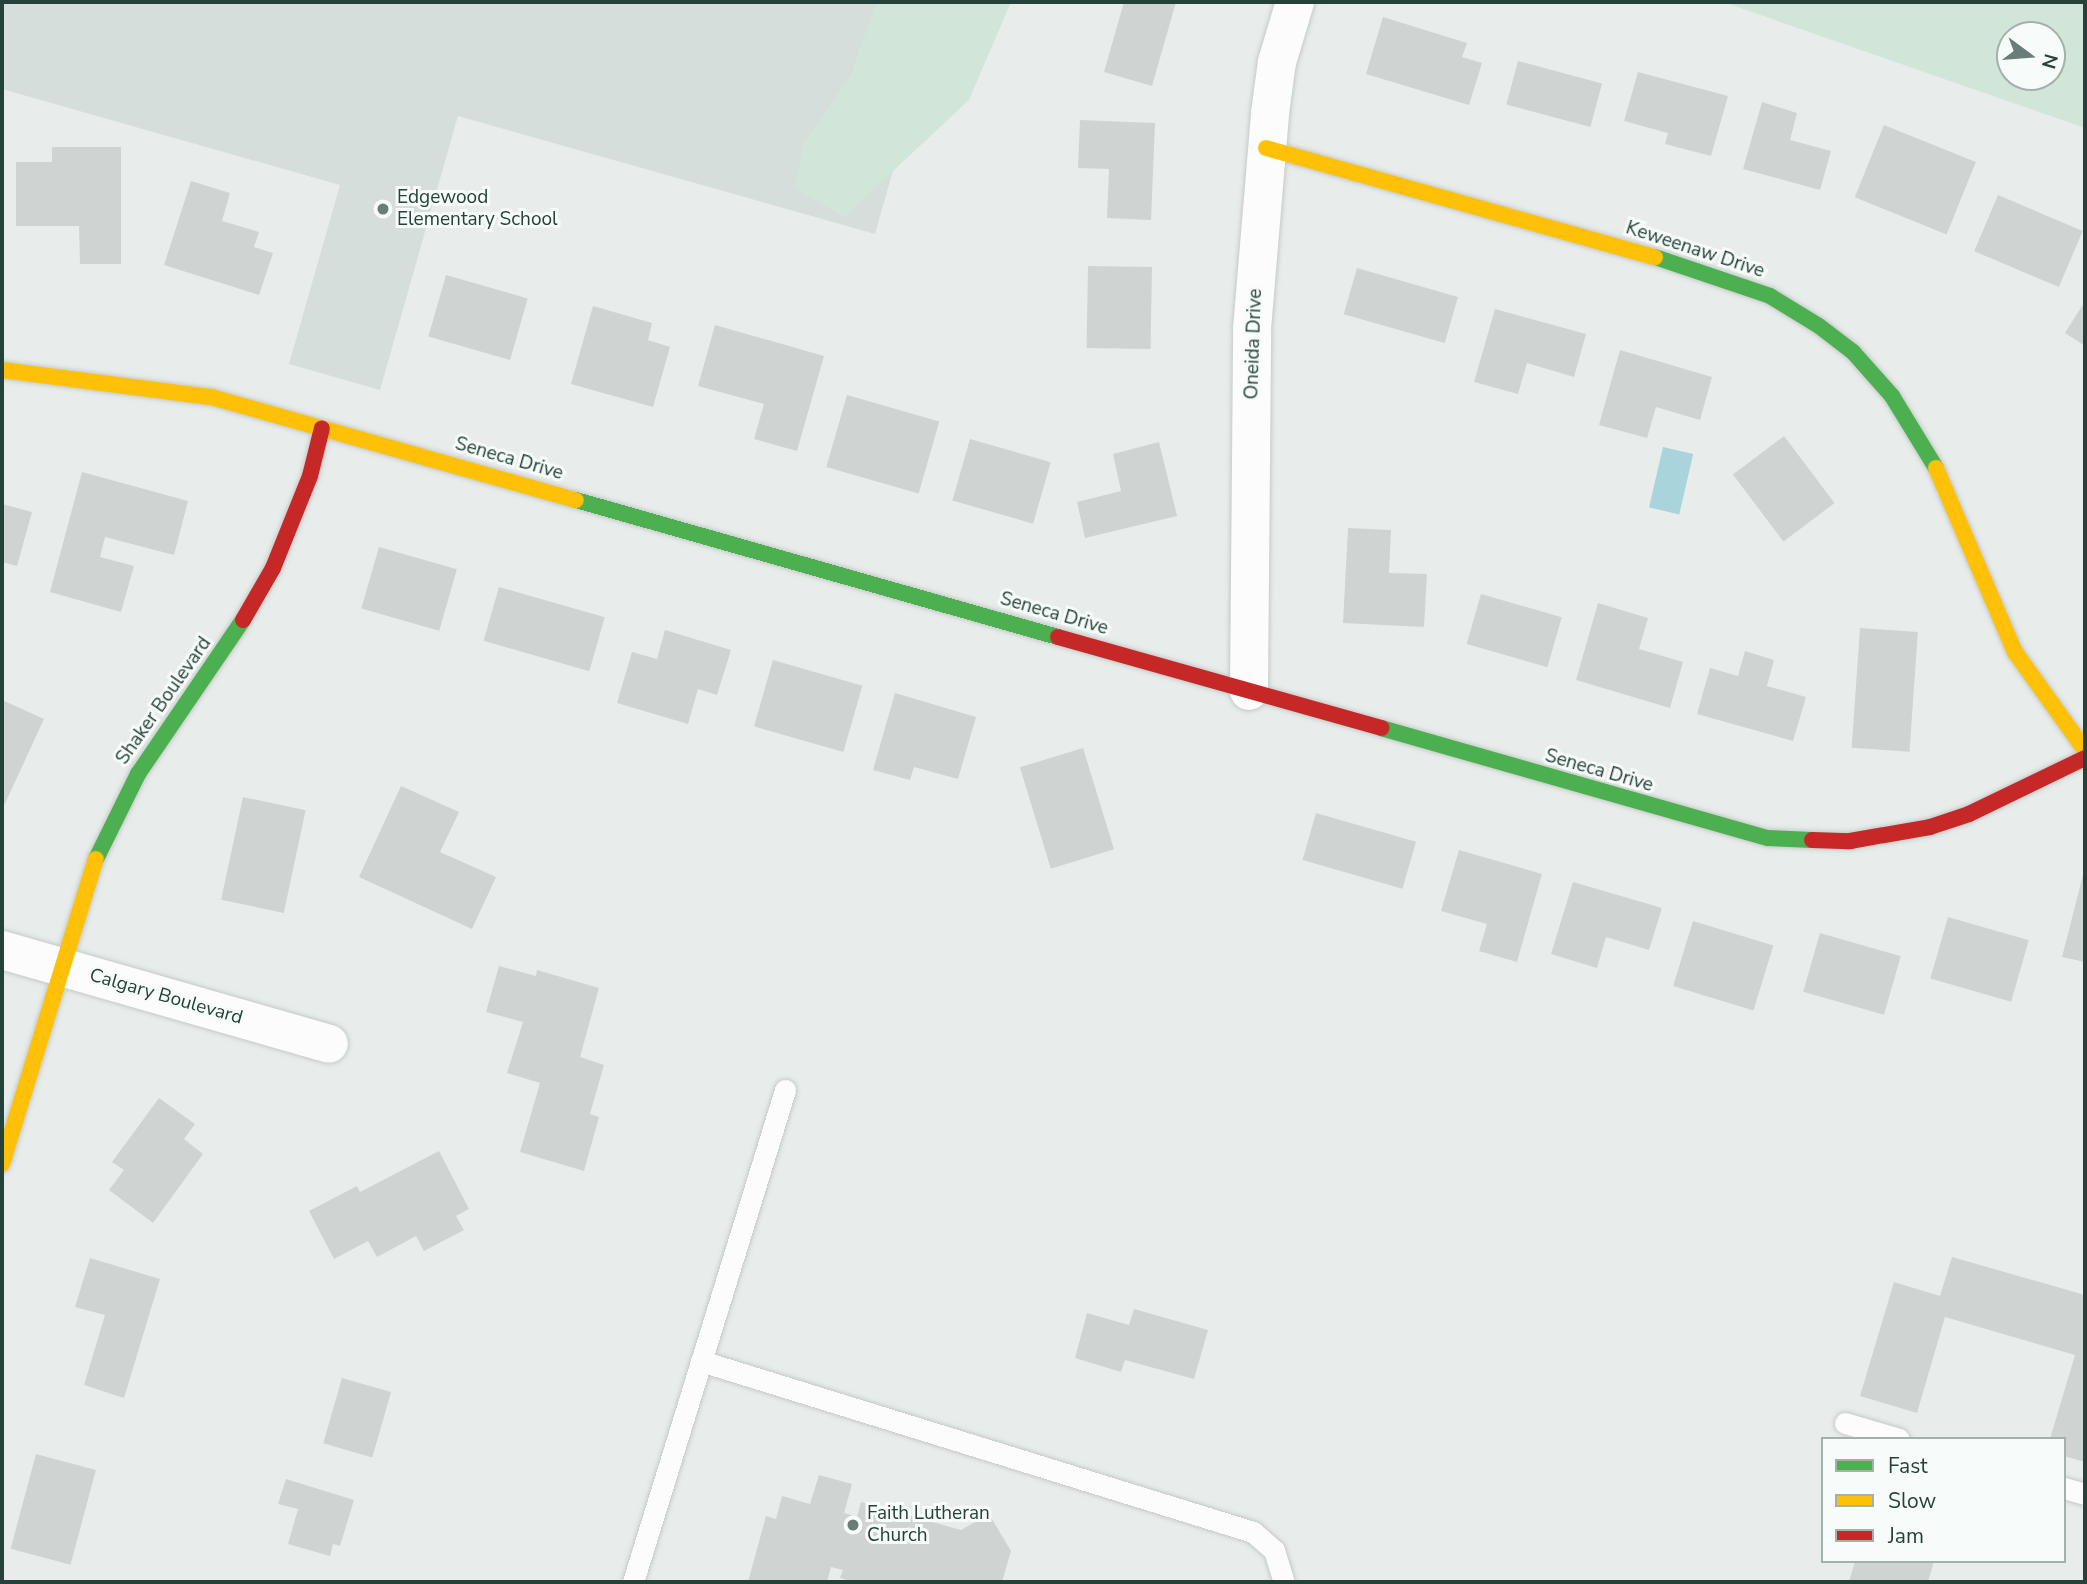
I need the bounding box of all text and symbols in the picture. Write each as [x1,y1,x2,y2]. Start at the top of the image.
north arrow [1996,21,2066,91]
text: N [2035,51,2064,72]
place label: Edgewood Elementary School [397,187,558,231]
marker: Edgewood Elementary School [375,201,391,217]
street label: Keweenaw Drive [1623,217,1767,283]
street label: Oneida Drive [1241,288,1267,400]
street label: Seneca Drive [452,433,566,485]
street label: Seneca Drive [997,588,1111,640]
street label: Shaker Boulevard [111,633,217,769]
street label: Seneca Drive [1542,745,1656,797]
street label: Calgary Boulevard [87,964,245,1030]
legend [1821,1437,2066,1563]
text: Fast [1888,1452,1928,1480]
text: Slow [1888,1487,1936,1515]
place label: Faith Lutheran Church [867,1503,990,1547]
marker: Faith Lutheran Church [845,1517,861,1533]
text: Jam [1888,1522,1924,1550]

